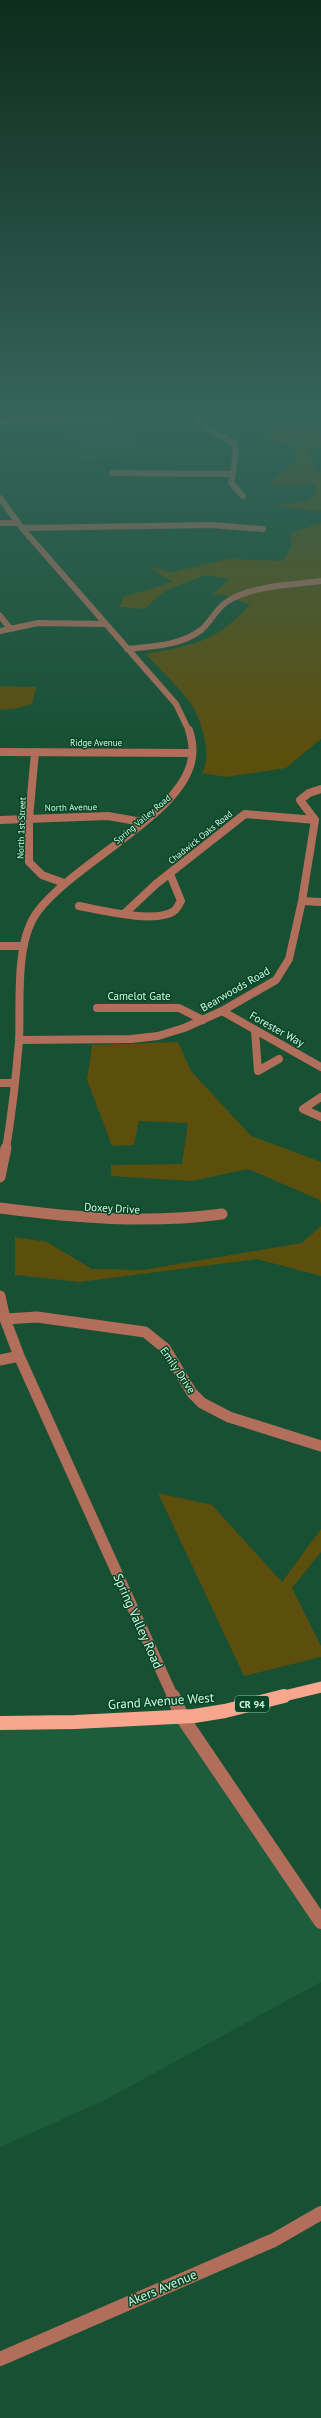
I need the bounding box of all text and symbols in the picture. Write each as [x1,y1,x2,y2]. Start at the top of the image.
street label: Ridge Avenue [70,737,123,748]
street label: Spring Valley Road [111,792,173,846]
street label: North 1st Street [14,797,28,859]
street label: North Avenue [45,801,98,813]
street label: Chadwick Oaks Road [166,808,234,866]
street label: Bearwoods Road [198,963,272,1014]
street label: Camelot Gate [107,989,171,1003]
street label: Forester Way [247,1008,308,1050]
street label: Doxey Drive [84,1200,141,1216]
street label: Emily Drive [157,1344,199,1396]
street label: Spring Valley Road [109,1571,167,1671]
street label: Grand Avenue West [107,1689,215,1713]
road number: CR 94 [235,1696,269,1712]
street label: Akers Avenue [125,2266,199,2310]

